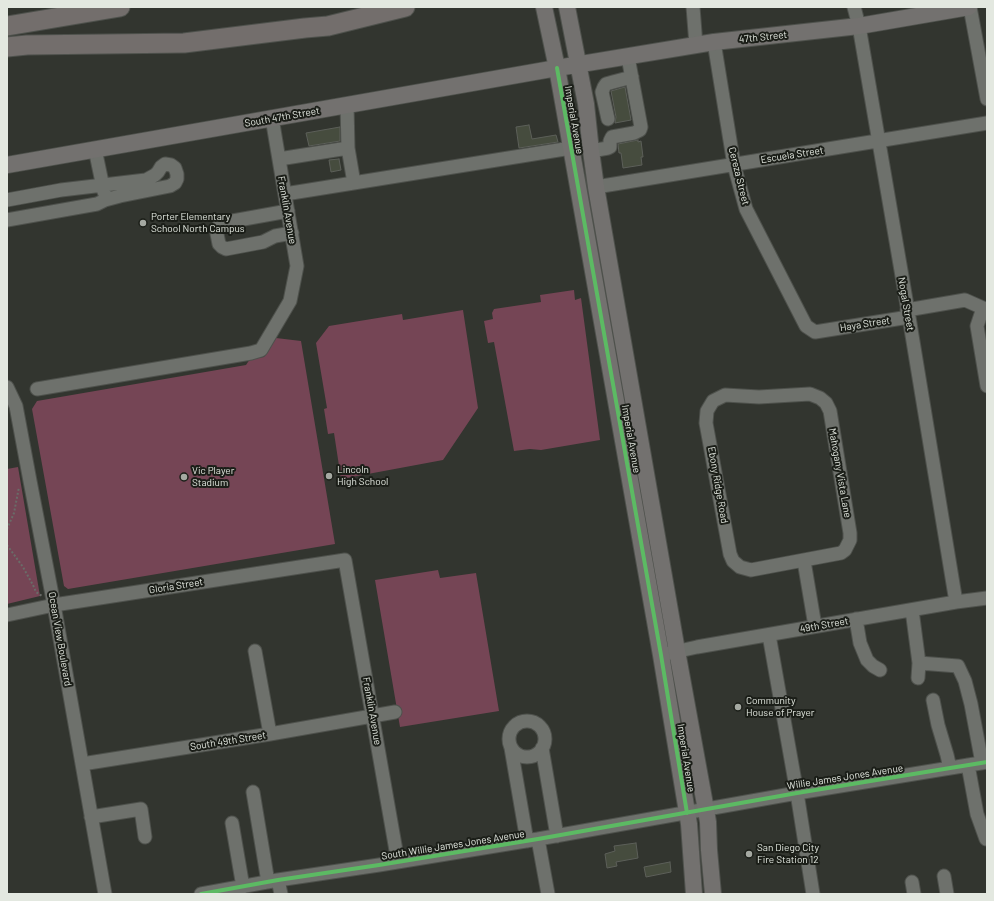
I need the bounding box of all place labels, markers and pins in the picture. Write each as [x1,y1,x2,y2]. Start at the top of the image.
place label: Porter Elementary School North Campus [151,211,245,234]
marker: Porter Elementary School North Campus [138,218,148,228]
place label: Lincoln High School [337,464,388,488]
place label: Vic Player Stadium [192,465,234,488]
marker: Lincoln High School [324,471,334,481]
marker: Vic Player Stadium [179,472,189,482]
place label: Community House of Prayer [746,695,814,718]
marker: Community House of Prayer [733,702,743,712]
place label: San Diego City Fire Station 12 [757,842,819,866]
marker: San Diego City Fire Station 12 [744,849,754,859]

